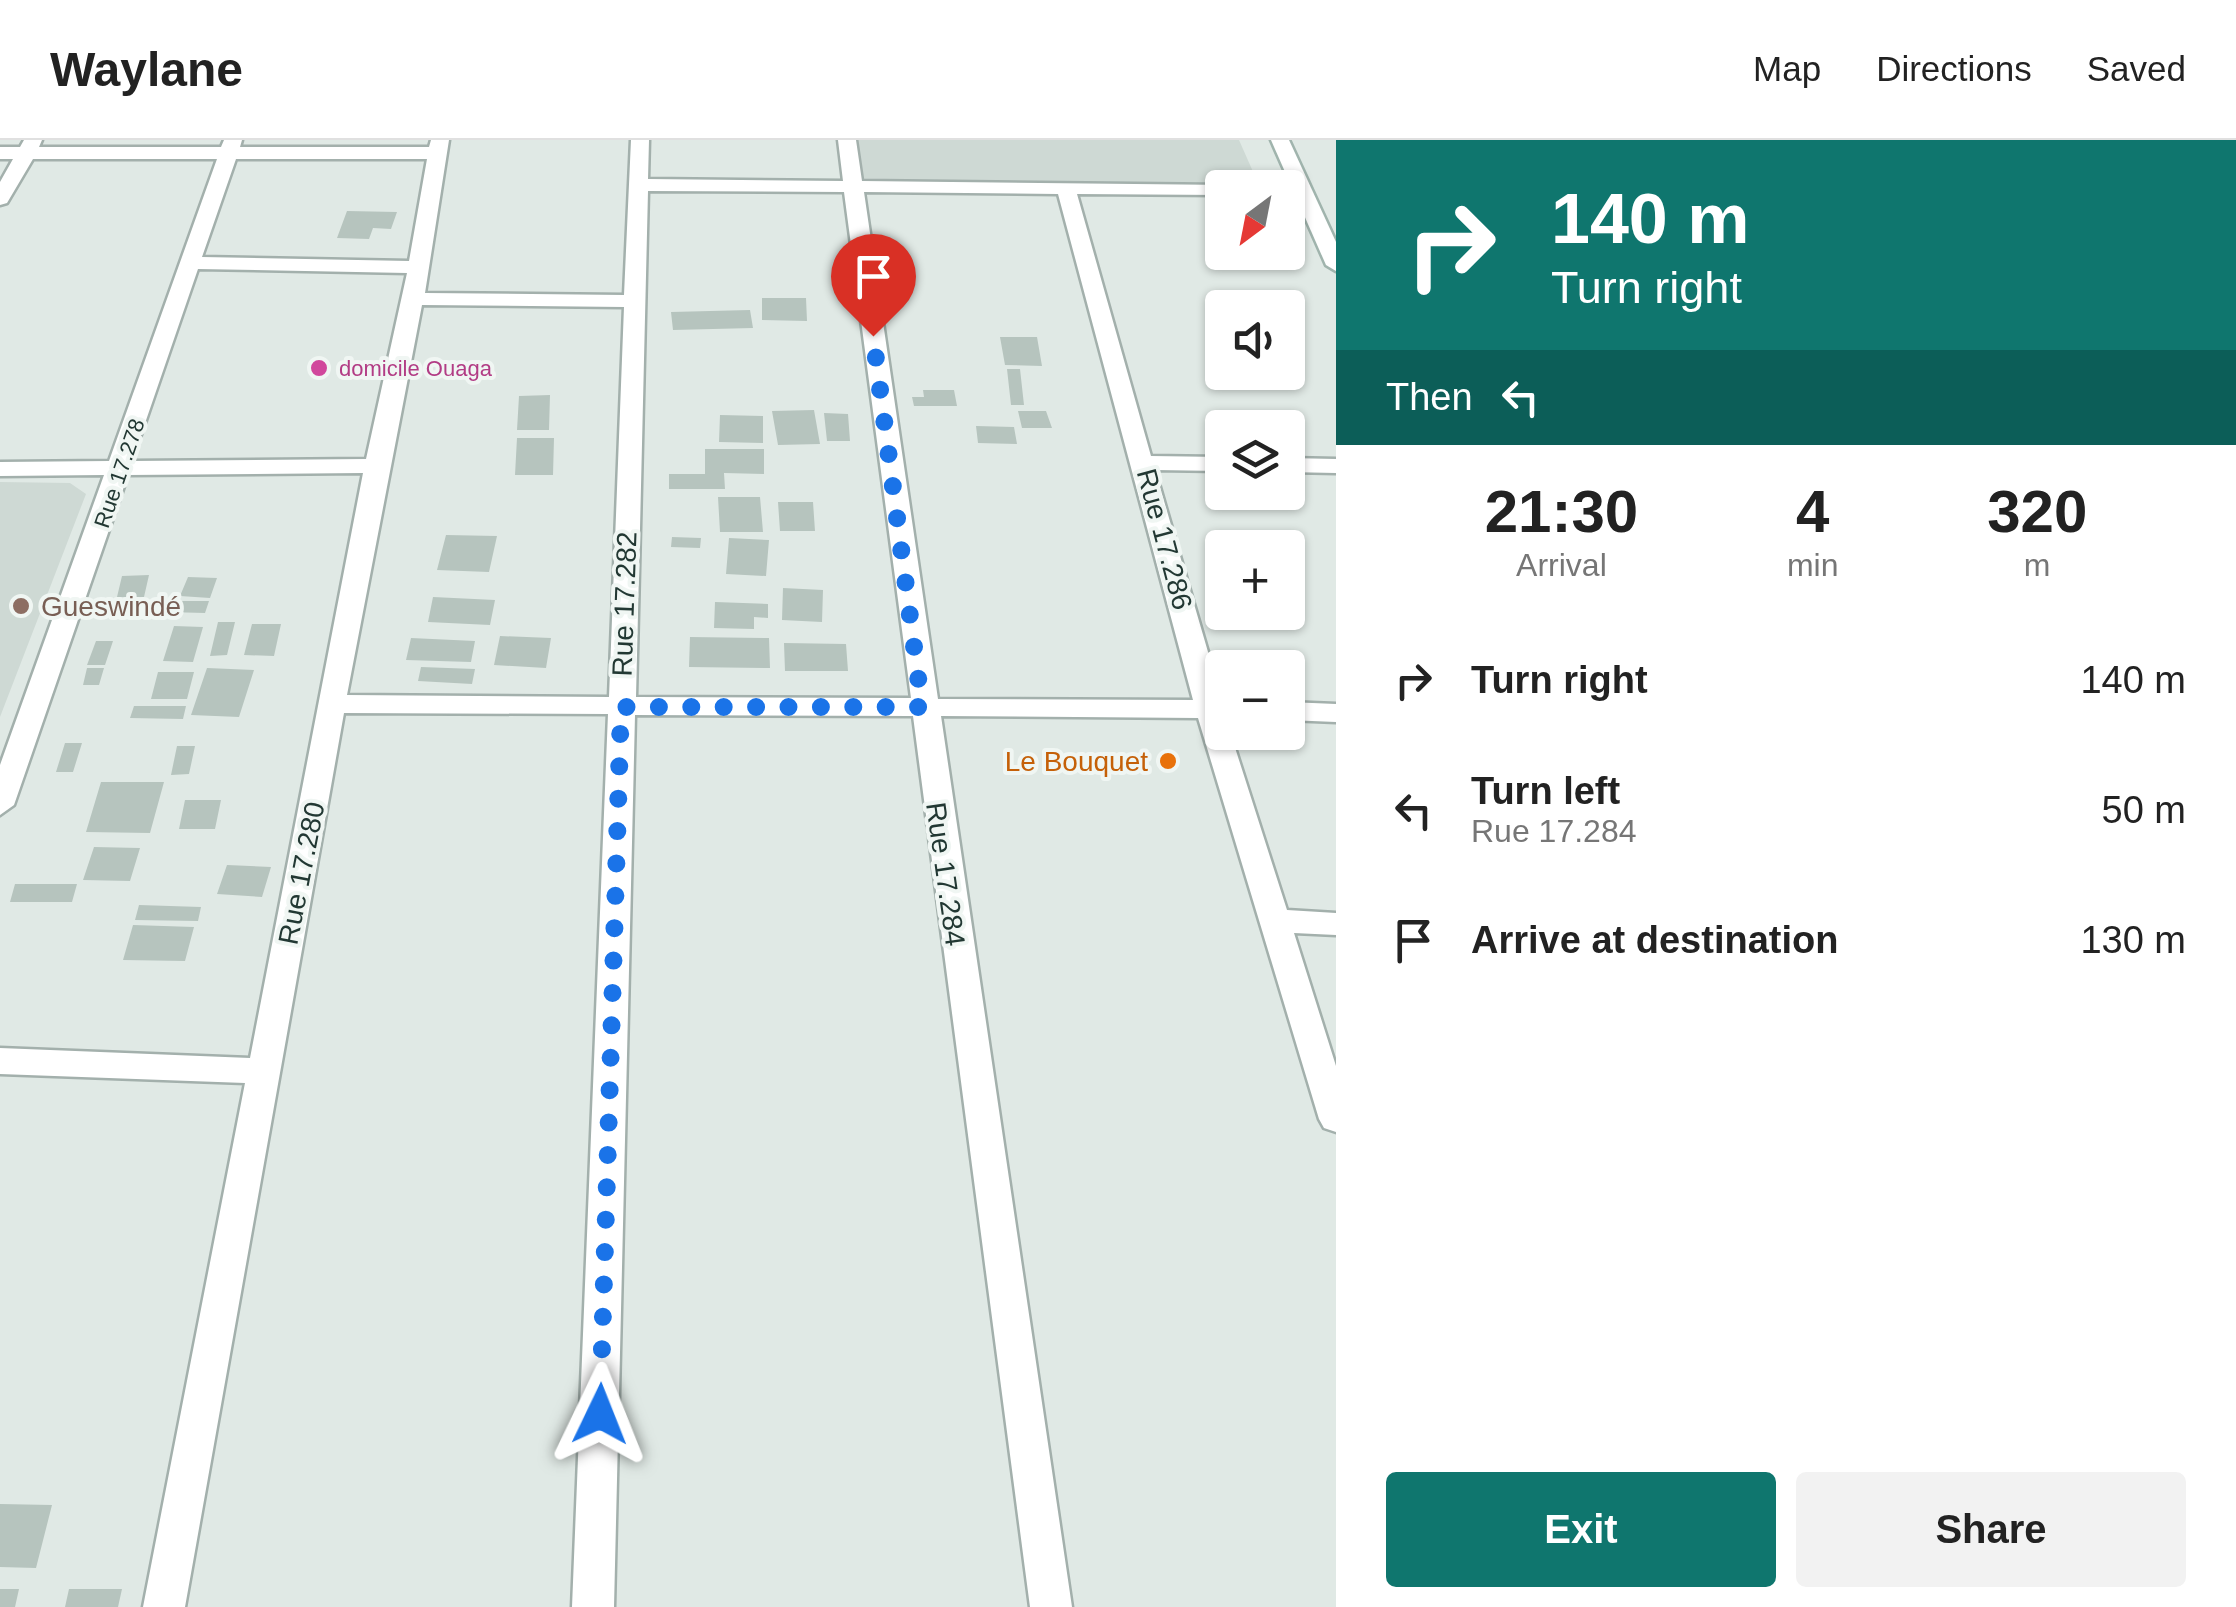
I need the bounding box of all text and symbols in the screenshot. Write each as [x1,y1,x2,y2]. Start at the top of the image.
text: Waylane [50,43,243,96]
text: Map [1753,49,1821,88]
text: Directions [1876,49,2032,88]
text: Saved [2087,49,2186,88]
north arrow [1205,170,1305,270]
map controls [1205,170,1305,750]
icon: right [1386,180,1516,310]
text: 140 m [1551,180,1749,258]
pin [831,234,916,337]
icon: arrive [846,249,901,304]
text: Turn right [1551,262,1742,313]
button: sound [1205,290,1305,390]
place label: domicile Ouaga [339,356,493,381]
marker: domicile Ouaga [308,357,330,379]
icon: left [1493,370,1548,425]
text: Then [1386,376,1473,418]
button: layers [1205,410,1305,510]
street label: Rue 17.278 [89,415,150,531]
street label: Rue 17.286 [1131,465,1198,613]
text: 21:30 [1485,478,1638,545]
text: 4 [1796,478,1829,545]
text: 320 [1987,478,2087,545]
button: + [1205,530,1305,630]
street label: Rue 17.282 [606,531,643,677]
text: Arrival [1516,547,1607,583]
text: min [1787,547,1838,583]
text: m [2024,547,2051,583]
place label: Gueswindé [41,591,181,622]
marker: Gueswindé [10,595,32,617]
button: − [1205,650,1305,750]
icon: right [1386,653,1441,708]
text: Turn right [1471,659,1648,701]
text: 140 m [2080,659,2186,701]
place label: Le Bouquet [1005,746,1148,777]
marker: Le Bouquet [1157,750,1179,772]
text: Turn left [1471,770,1620,812]
icon: left [1386,783,1441,838]
text: 50 m [2102,789,2186,831]
street label: Rue 17.280 [272,799,331,947]
street label: Rue 17.284 [920,800,971,948]
text: Rue 17.284 [1471,813,1636,849]
icon: arrive [1386,913,1441,968]
text: Arrive at destination [1471,919,1838,961]
text: 130 m [2080,919,2186,961]
position arrow [548,1362,652,1466]
button: Exit [1386,1472,1776,1587]
button: Share [1796,1472,2186,1587]

